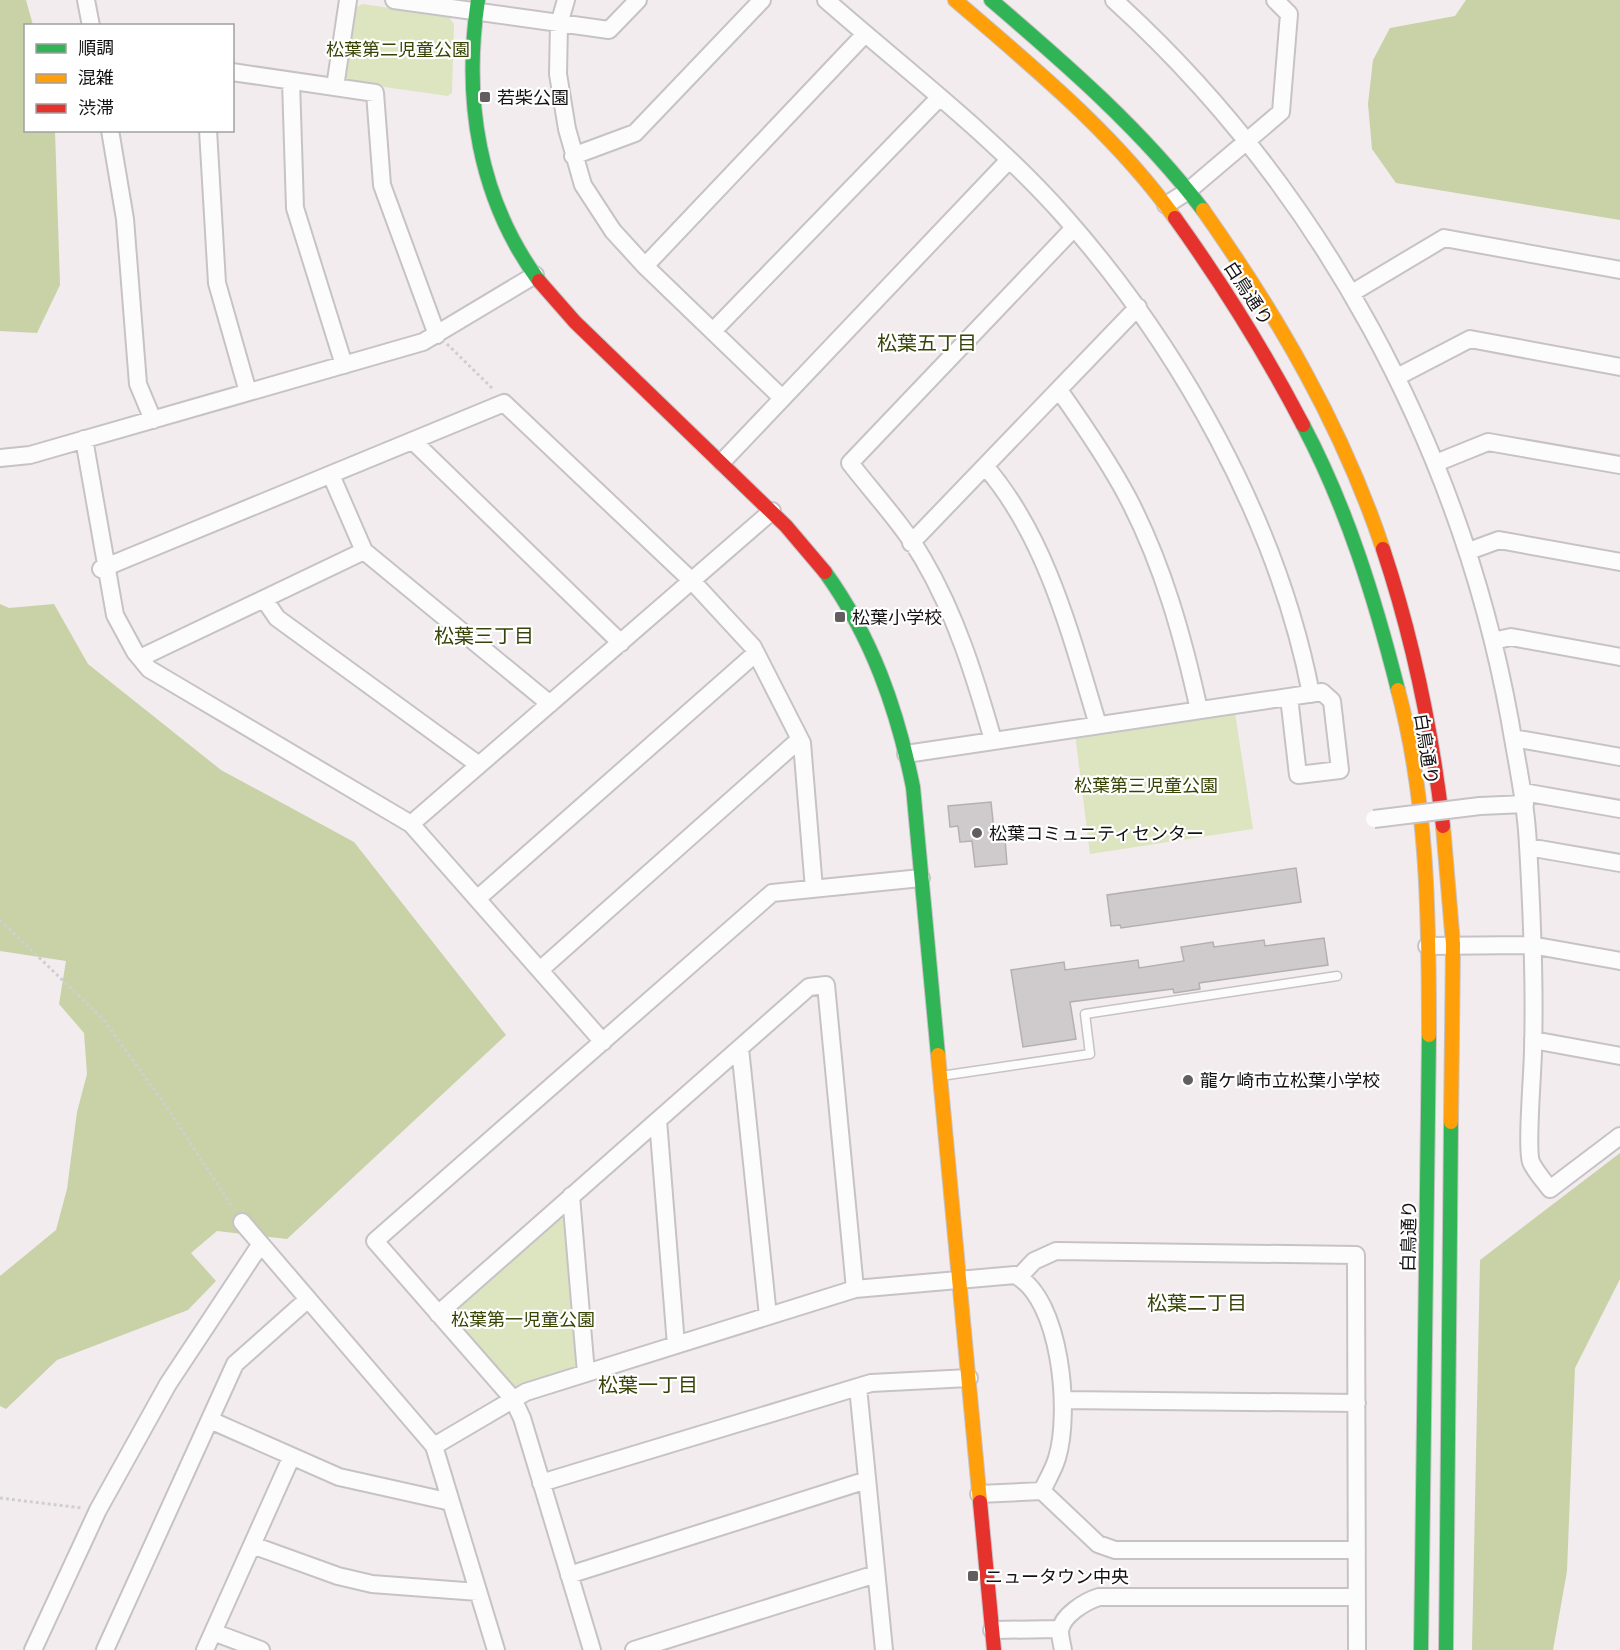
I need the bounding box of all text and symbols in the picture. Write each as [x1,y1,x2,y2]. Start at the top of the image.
legend [24,24,234,132]
text: 順調 [78,36,114,58]
park label: 松葉第二児童公園 [326,38,470,60]
text: 混雑 [78,66,114,88]
place label: 若柴公園 [497,86,569,108]
marker: 若柴公園 [478,90,492,104]
text: 渋滞 [78,96,114,118]
street label: 白鳥通り [1220,257,1278,329]
district label: 松葉五丁目 [877,330,977,354]
place label: 松葉小学校 [852,606,942,628]
marker: 松葉小学校 [833,610,847,624]
district label: 松葉三丁目 [434,623,534,647]
street label: 白鳥通り [1411,712,1443,786]
park label: 松葉第三児童公園 [1074,774,1218,796]
place label: 松葉コミュニティセンター [989,822,1204,844]
marker: 松葉コミュニティセンター [970,826,984,840]
place label: 龍ケ崎市立松葉小学校 [1200,1069,1380,1091]
marker: 龍ケ崎市立松葉小学校 [1181,1073,1195,1087]
street label: 白鳥通り [1396,1200,1420,1272]
district label: 松葉二丁目 [1147,1290,1247,1314]
park label: 松葉第一児童公園 [451,1308,595,1330]
district label: 松葉一丁目 [598,1372,698,1396]
place label: ニュータウン中央 [985,1565,1129,1587]
marker: ニュータウン中央 [966,1569,980,1583]

